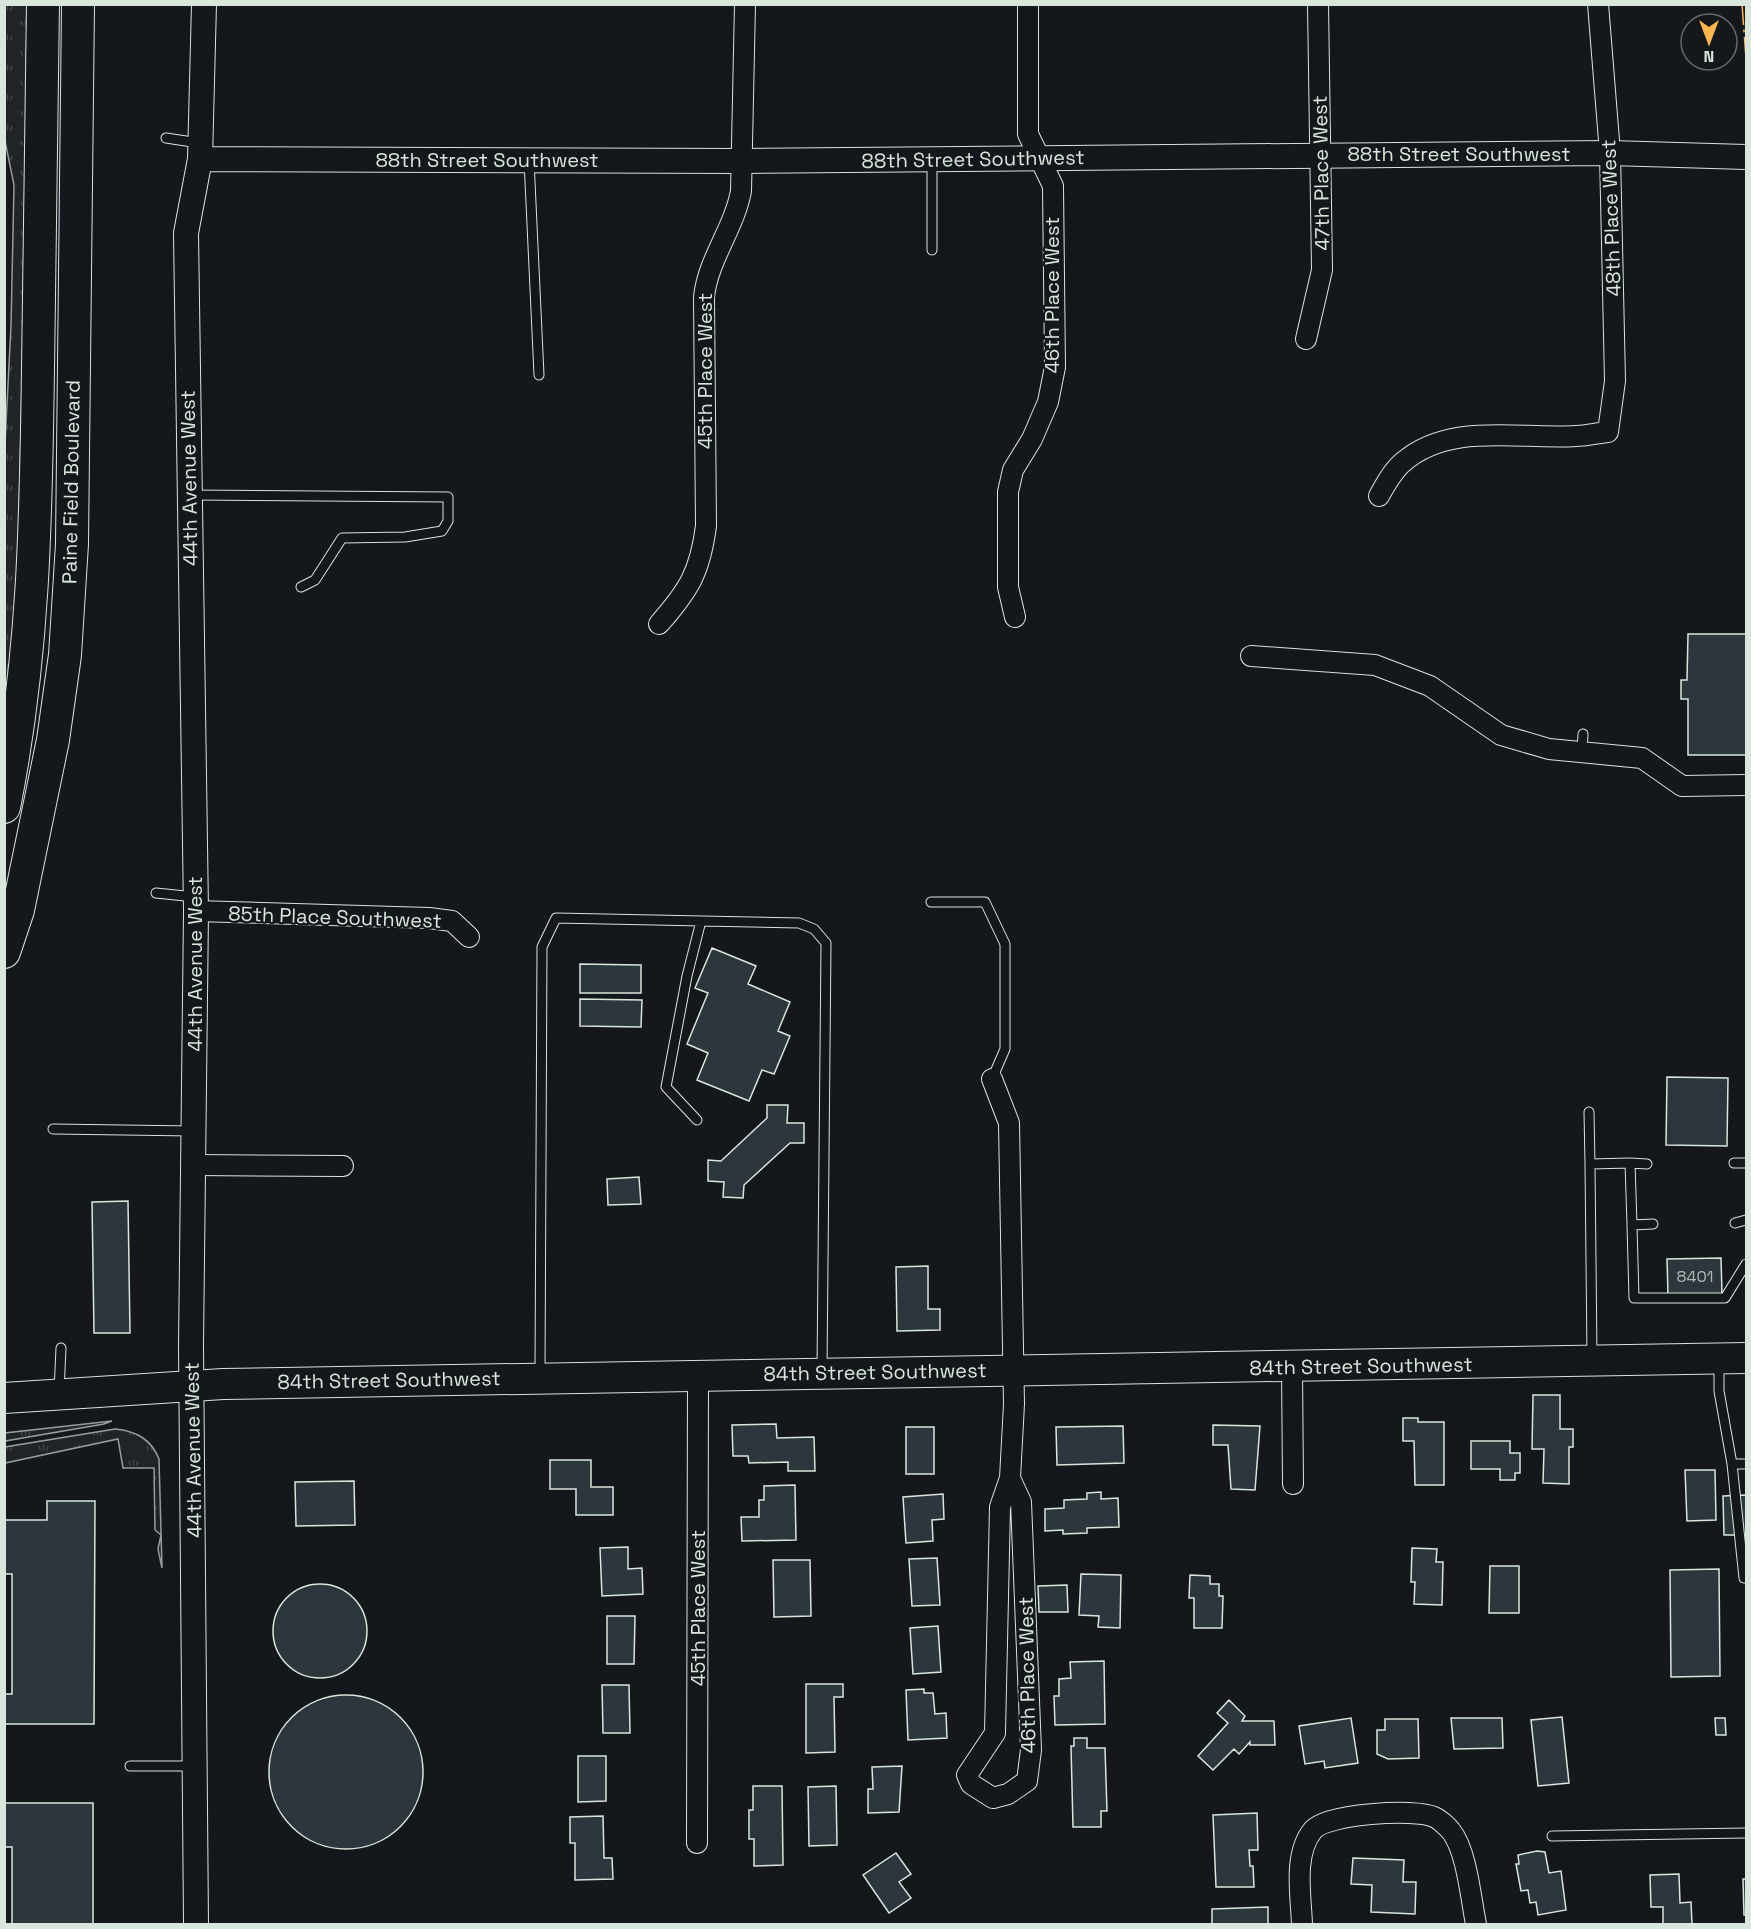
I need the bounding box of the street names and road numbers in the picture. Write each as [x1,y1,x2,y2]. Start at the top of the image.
street label: 47th Place West [1307,95,1335,251]
street label: 48th Place West [1595,139,1627,297]
street label: 88th Street Southwest [1347,141,1571,167]
street label: 88th Street Southwest [861,144,1085,174]
street label: 88th Street Southwest [375,147,599,173]
street label: 46th Place West [1039,217,1065,373]
street label: 45th Place West [692,293,718,449]
street label: Paine Field Boulevard [56,380,86,584]
street label: 44th Avenue West [174,390,204,566]
street label: 44th Avenue West [182,876,208,1052]
street label: 85th Place Southwest [228,900,442,934]
street label: 84th Street Southwest [1249,1351,1473,1381]
street label: 84th Street Southwest [763,1357,987,1387]
street label: 44th Avenue West [178,1362,208,1538]
street label: 84th Street Southwest [277,1365,501,1395]
street label: 45th Place West [685,1530,711,1686]
street label: 46th Place West [1013,1596,1041,1754]

